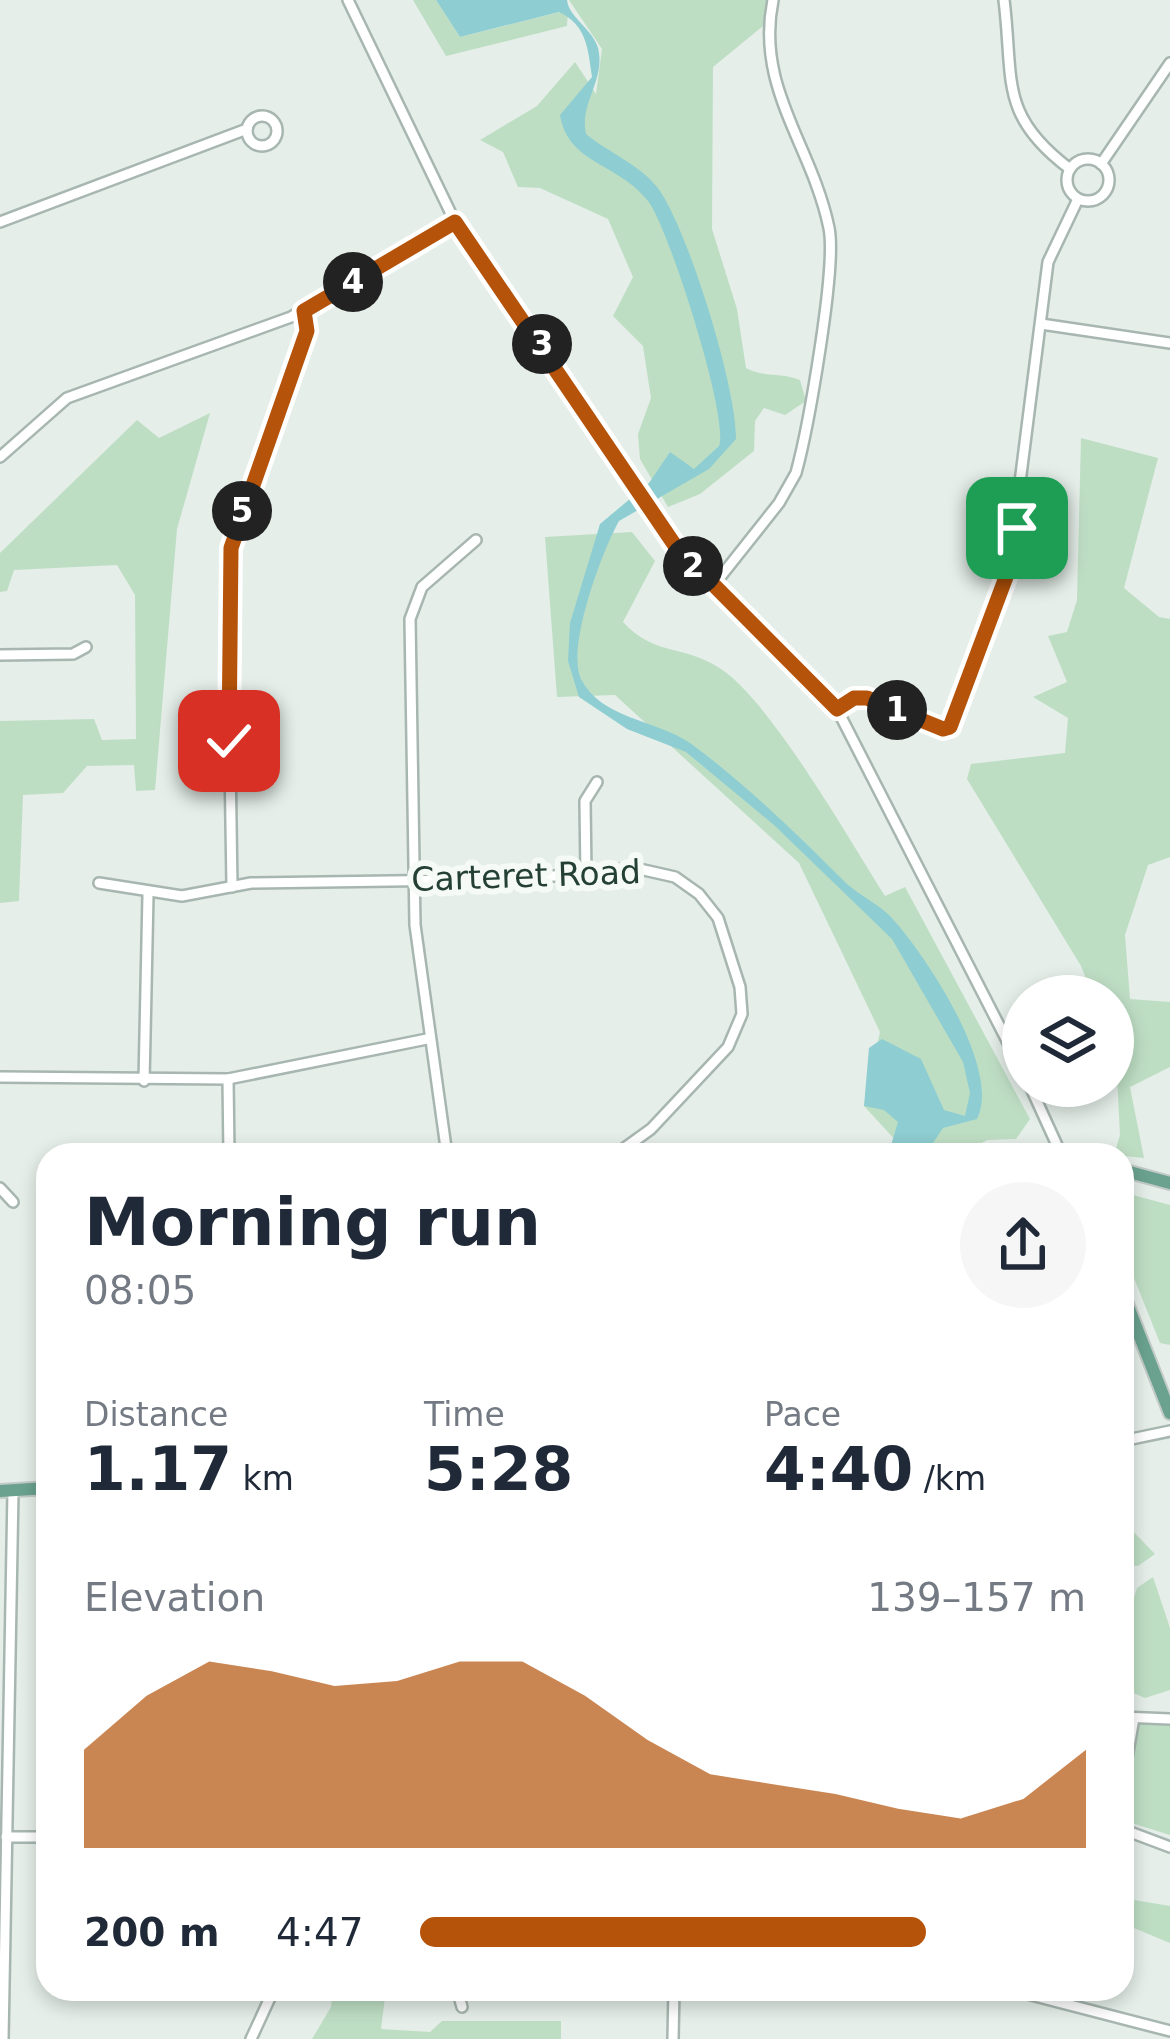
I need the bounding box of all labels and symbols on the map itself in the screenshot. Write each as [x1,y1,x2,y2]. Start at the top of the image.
pin: 4 [323,252,383,312]
pin: 3 [512,314,572,374]
pin [966,477,1068,579]
pin: 5 [212,481,272,541]
pin: 2 [663,536,723,596]
pin: 1 [867,680,927,740]
pin [178,690,280,792]
street label: Carteret Road [411,852,641,899]

